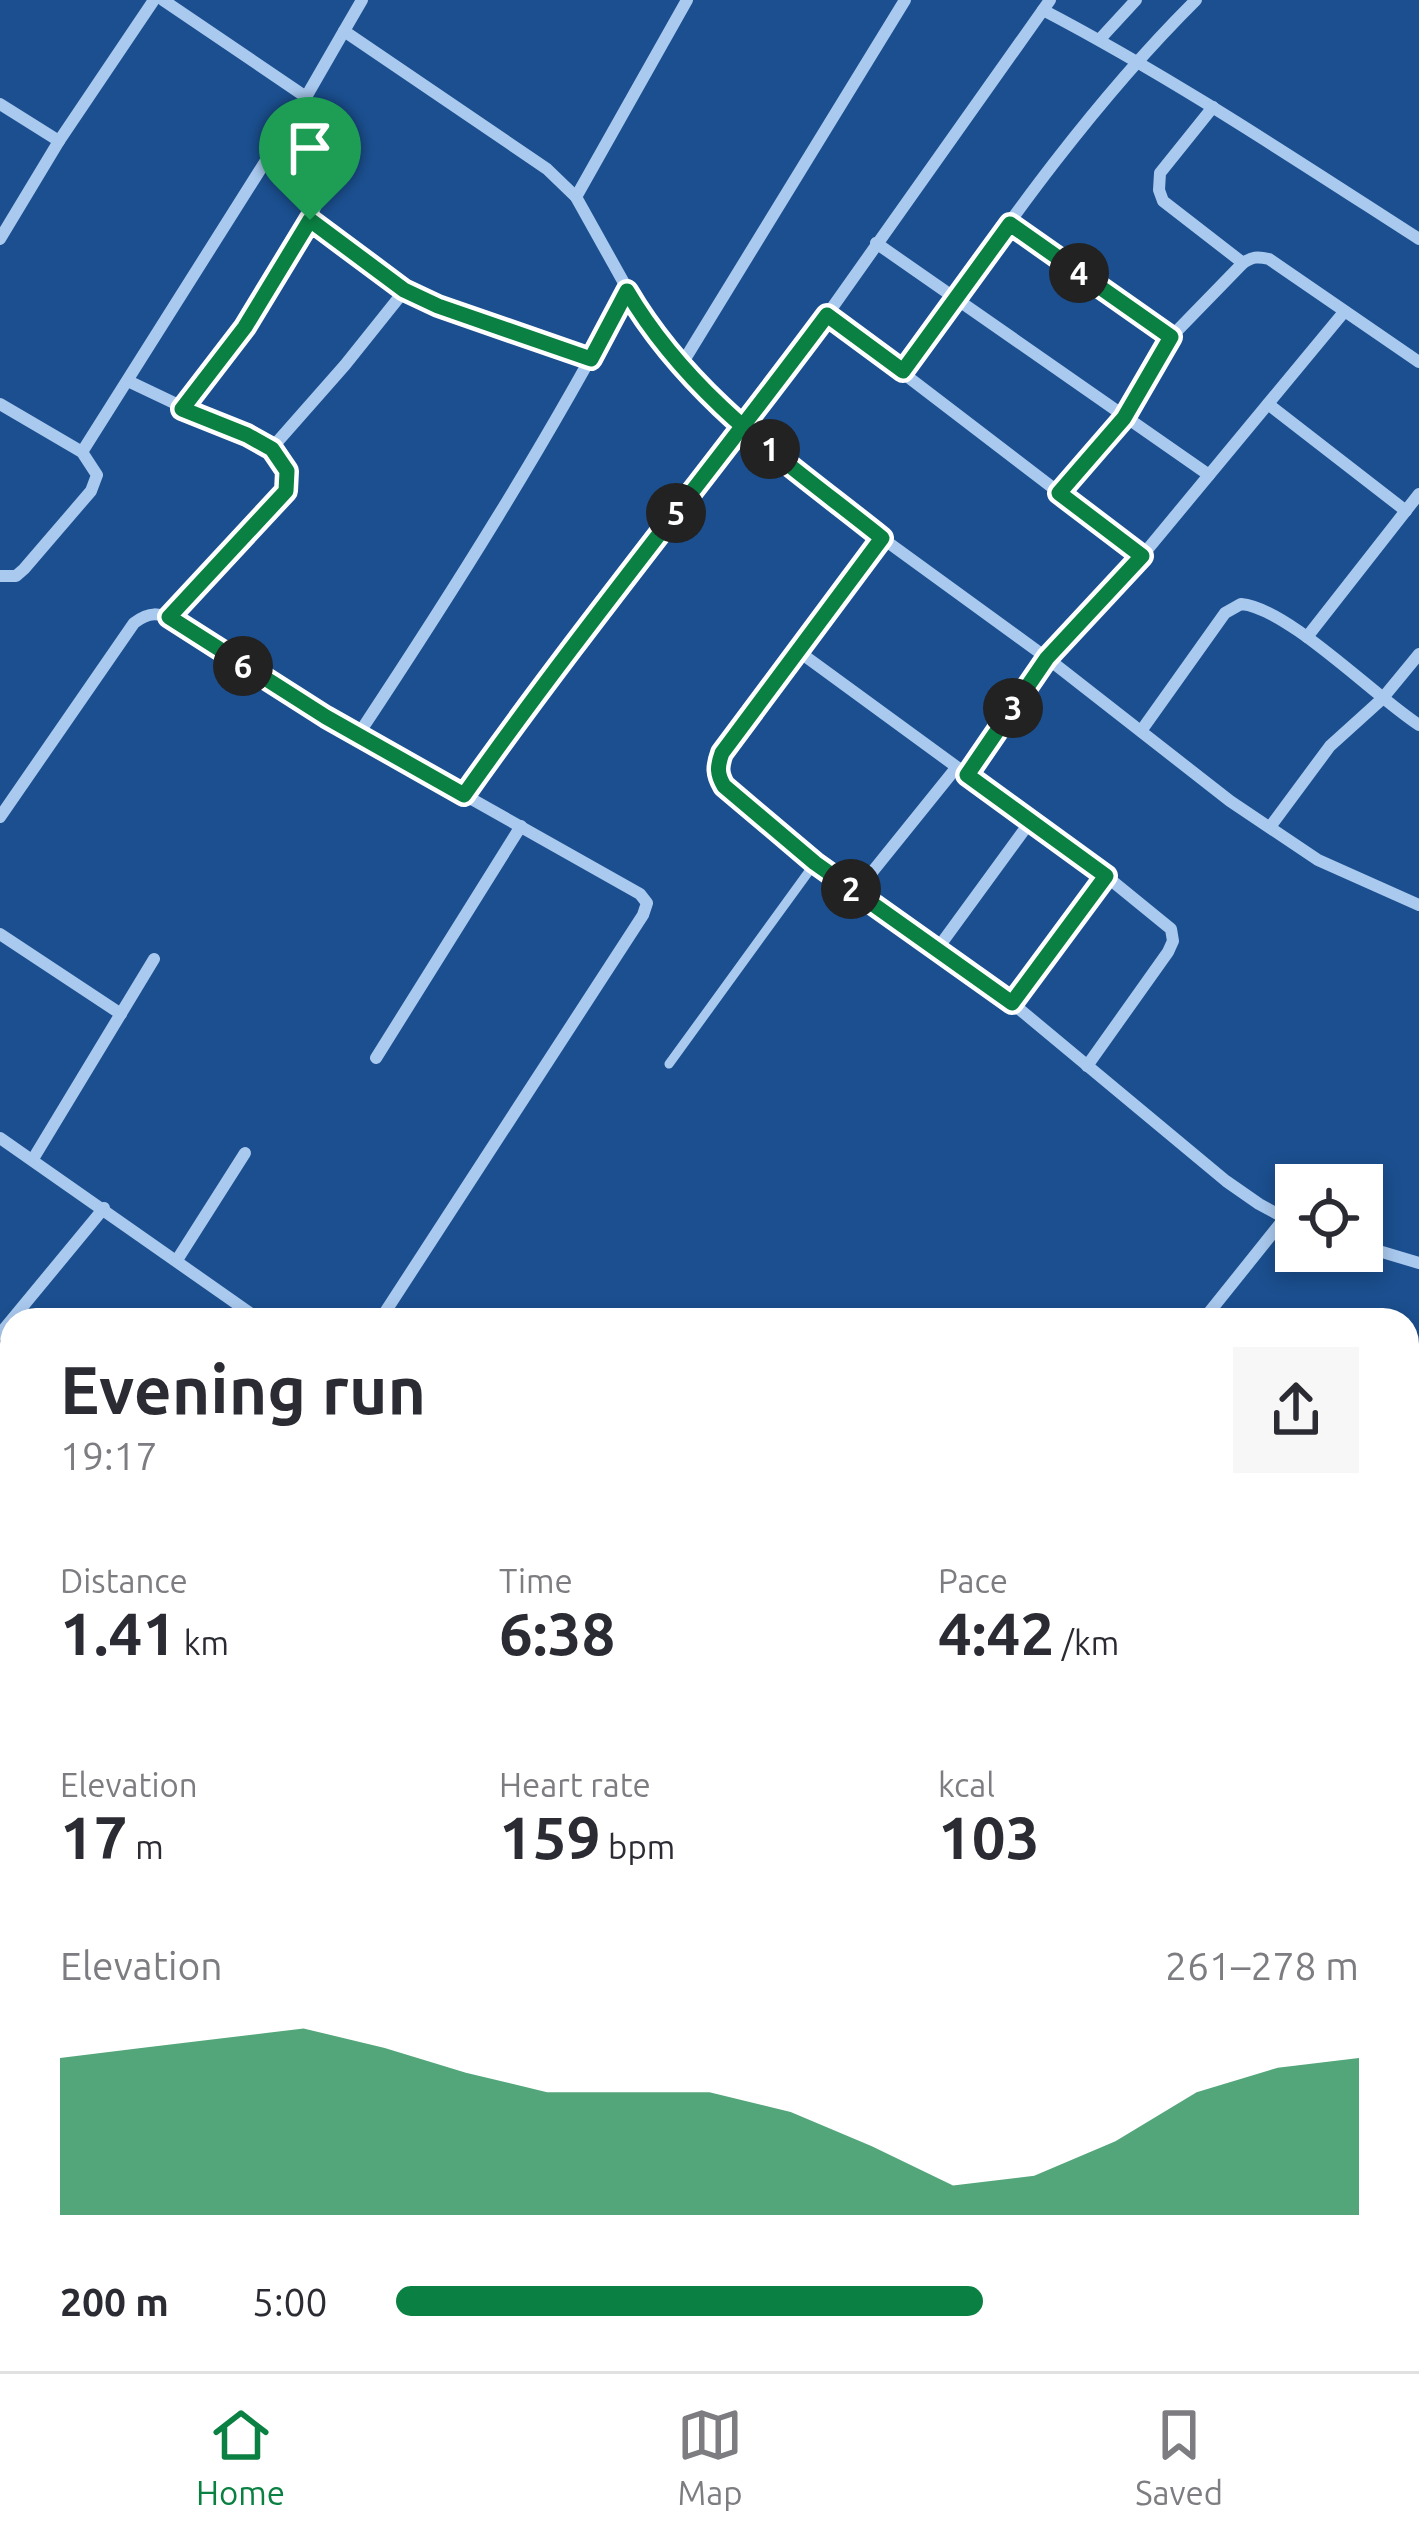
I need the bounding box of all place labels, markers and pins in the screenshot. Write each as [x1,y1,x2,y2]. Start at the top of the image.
pin [259,97,361,220]
pin: 4 [1049,243,1109,303]
pin: 1 [740,419,800,479]
pin: 5 [646,483,706,543]
pin: 6 [213,636,273,696]
pin: 3 [983,678,1043,738]
pin: 2 [821,859,881,919]

